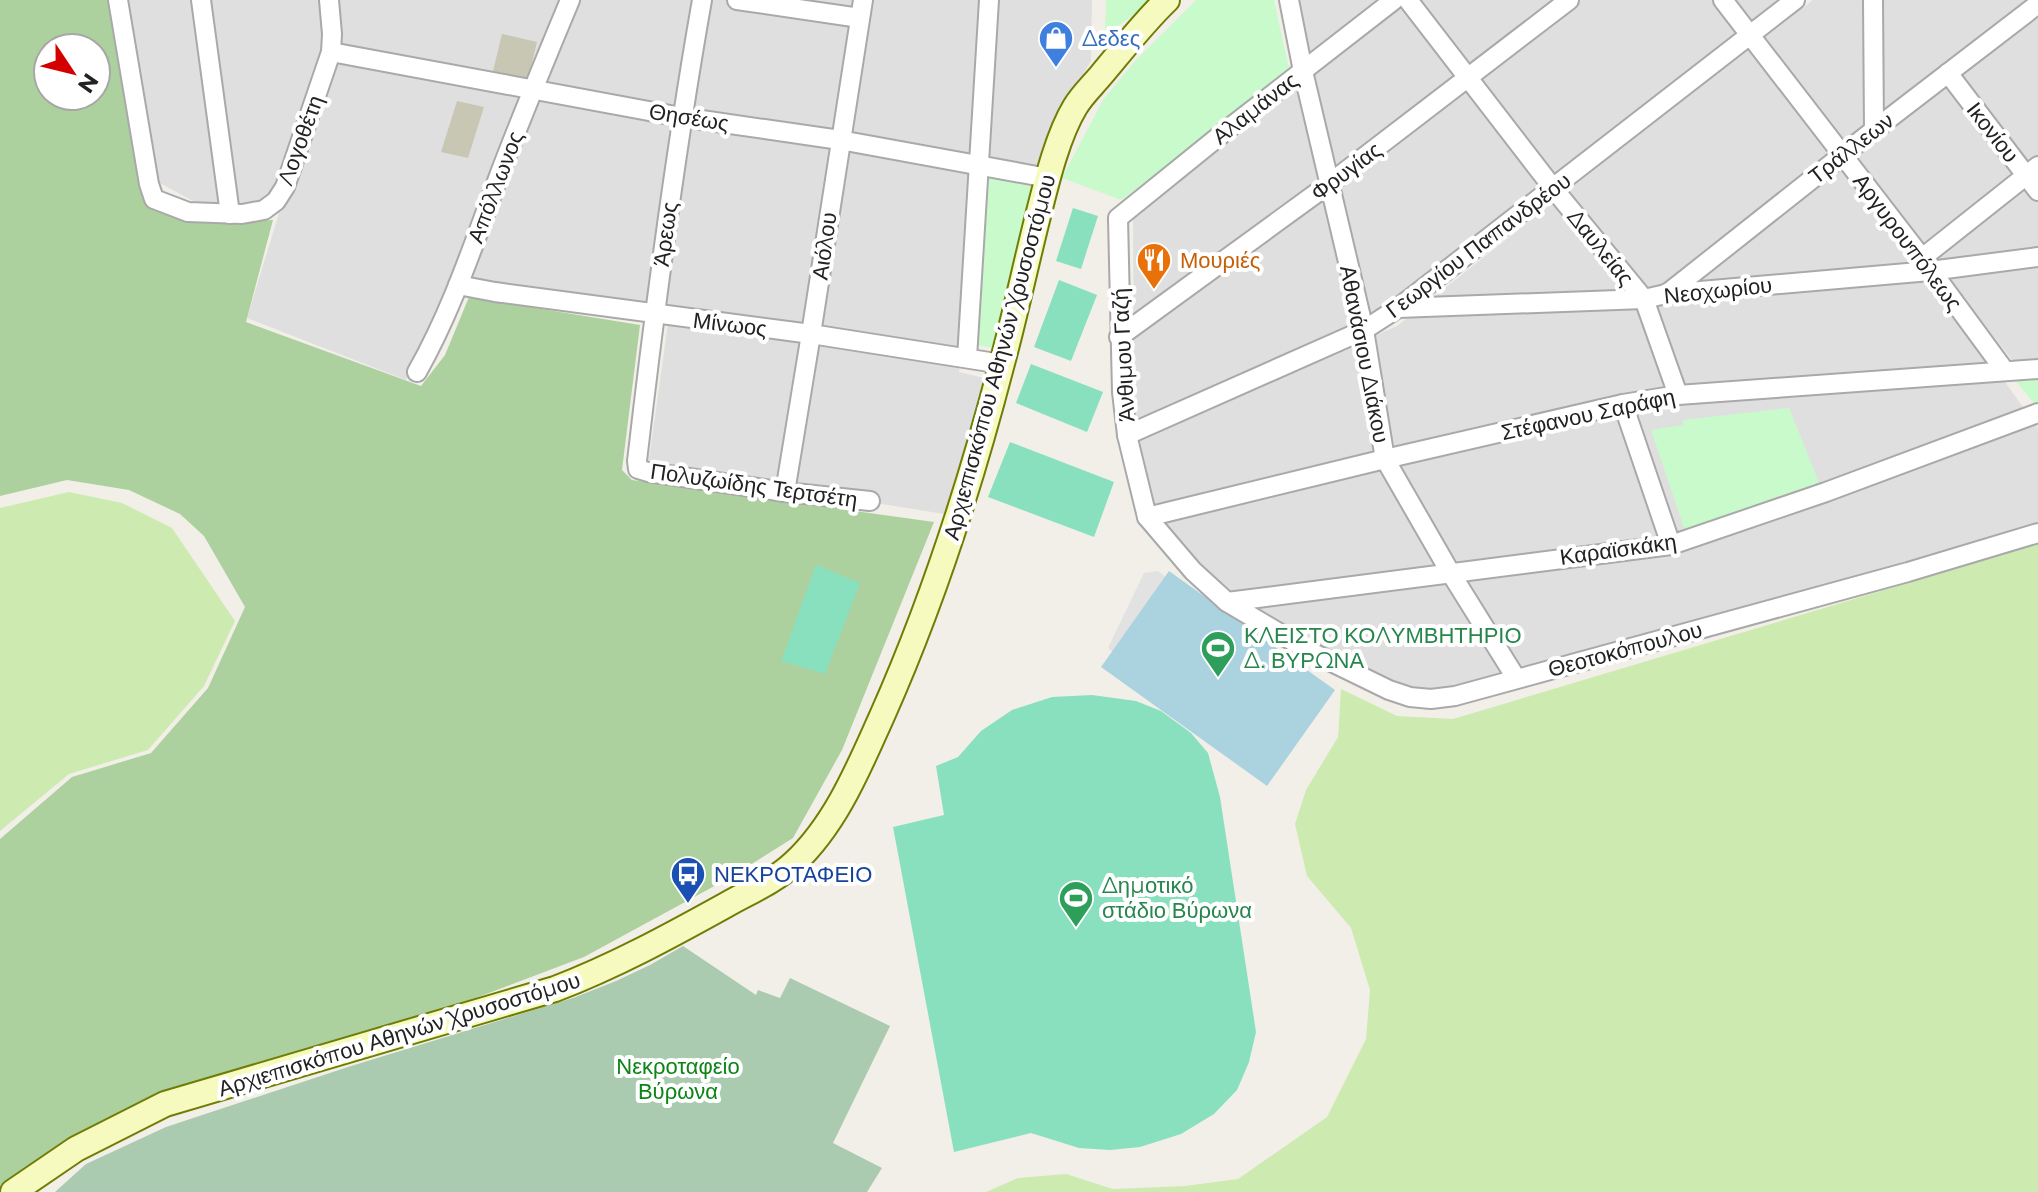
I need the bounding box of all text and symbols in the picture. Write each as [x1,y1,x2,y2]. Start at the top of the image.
shop icon: Δεδες [1037,19,1075,69]
place label: Δεδες [1082,25,1140,52]
north arrow [32,32,112,112]
street label: Αλαμάνας [1207,67,1304,150]
text: N [72,68,104,98]
street label: Λογοθέτη [272,91,329,189]
street label: Ικονίου [1961,97,2025,168]
street label: Θησέως [647,98,731,137]
street label: Τράλλεων [1803,107,1899,190]
street label: Απόλλωνος [462,127,529,247]
street label: Φρυγίας [1306,136,1387,207]
street label: Γεωργίου Παπανδρέου [1380,167,1576,324]
street label: Αργυρουπόλεως [1847,168,1968,316]
street label: Αρχιεπισκόπου Αθηνών Χρυσοστόμου [938,171,1061,543]
street label: Άρεως [648,200,683,268]
street label: Δαυλείας [1562,204,1640,291]
street label: Αιόλου [806,211,843,282]
restaurant icon: Μουριές [1135,241,1173,291]
place label: Μουριές [1180,247,1260,274]
street label: Αθανάσιου Διάκου [1334,263,1395,445]
street label: Νεοχωρίου [1663,271,1773,310]
street label: Άνθιμου Γαζή [1107,287,1140,422]
street label: Μίνωος [691,307,768,342]
street label: Στέφανου Σαράφη [1499,383,1678,446]
street label: Πολυζωίδης Τερτσέτη [649,458,859,513]
street label: Καραϊσκάκη [1558,528,1678,571]
street label: Θεοτοκόπουλου [1545,616,1705,683]
place label: ΚΛΕΙΣΤΟ ΚΟΛΥΜΒΗΤΗΡΙΟ Δ. ΒΥΡΩΝΑ [1244,622,1522,674]
sports icon: ΚΛΕΙΣΤΟ ΚΟΛΥΜΒΗΤΗΡΙΟ Δ. ΒΥΡΩΝΑ [1199,629,1237,679]
bus stop icon: ΝΕΚΡΟΤΑΦΕΙΟ [669,855,707,905]
place label: ΝΕΚΡΟΤΑΦΕΙΟ [714,861,872,888]
place label: Δημοτικό στάδιο Βύρωνα [1102,872,1252,924]
sports icon: Δημοτικό στάδιο Βύρωνα [1057,879,1095,929]
street label: Αρχιεπισκόπου Αθηνών Χρυσοστόμου [215,966,584,1103]
park label: Νεκροταφείο Βύρωνα [616,1053,740,1105]

